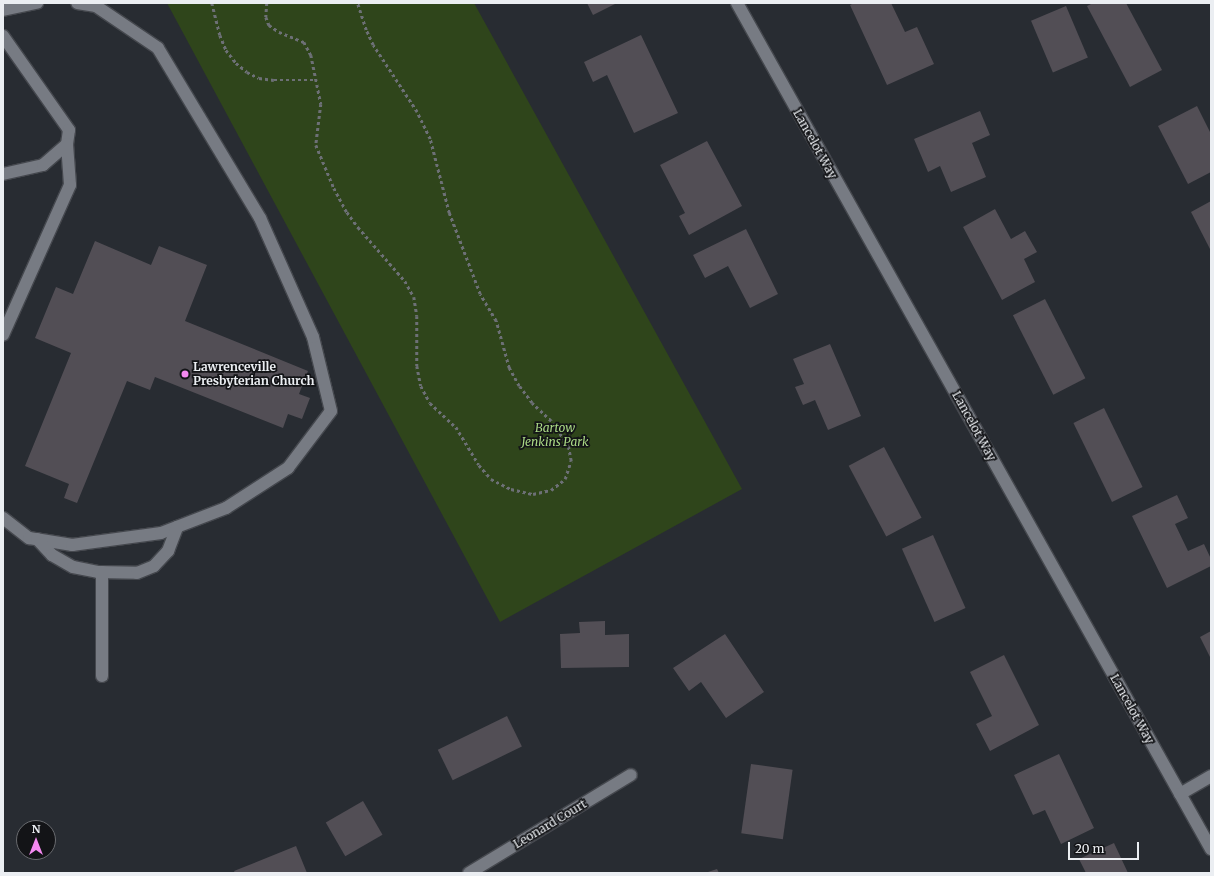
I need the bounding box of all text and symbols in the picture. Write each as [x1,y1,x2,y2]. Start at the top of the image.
street label: Lancelot Way [790,107,840,181]
place label: Lawrenceville Presbyterian Church [193,360,314,388]
marker: Lawrenceville Presbyterian Church [180,369,190,379]
street label: Lancelot Way [949,389,999,463]
park label: Bartow Jenkins Park [521,421,589,449]
street label: Lancelot Way [1107,672,1157,746]
street label: Leonard Court [511,797,589,851]
north arrow [16,820,56,860]
text: N [32,822,40,836]
scale bar [1070,834,1141,860]
text: 20 m [1075,841,1104,856]

